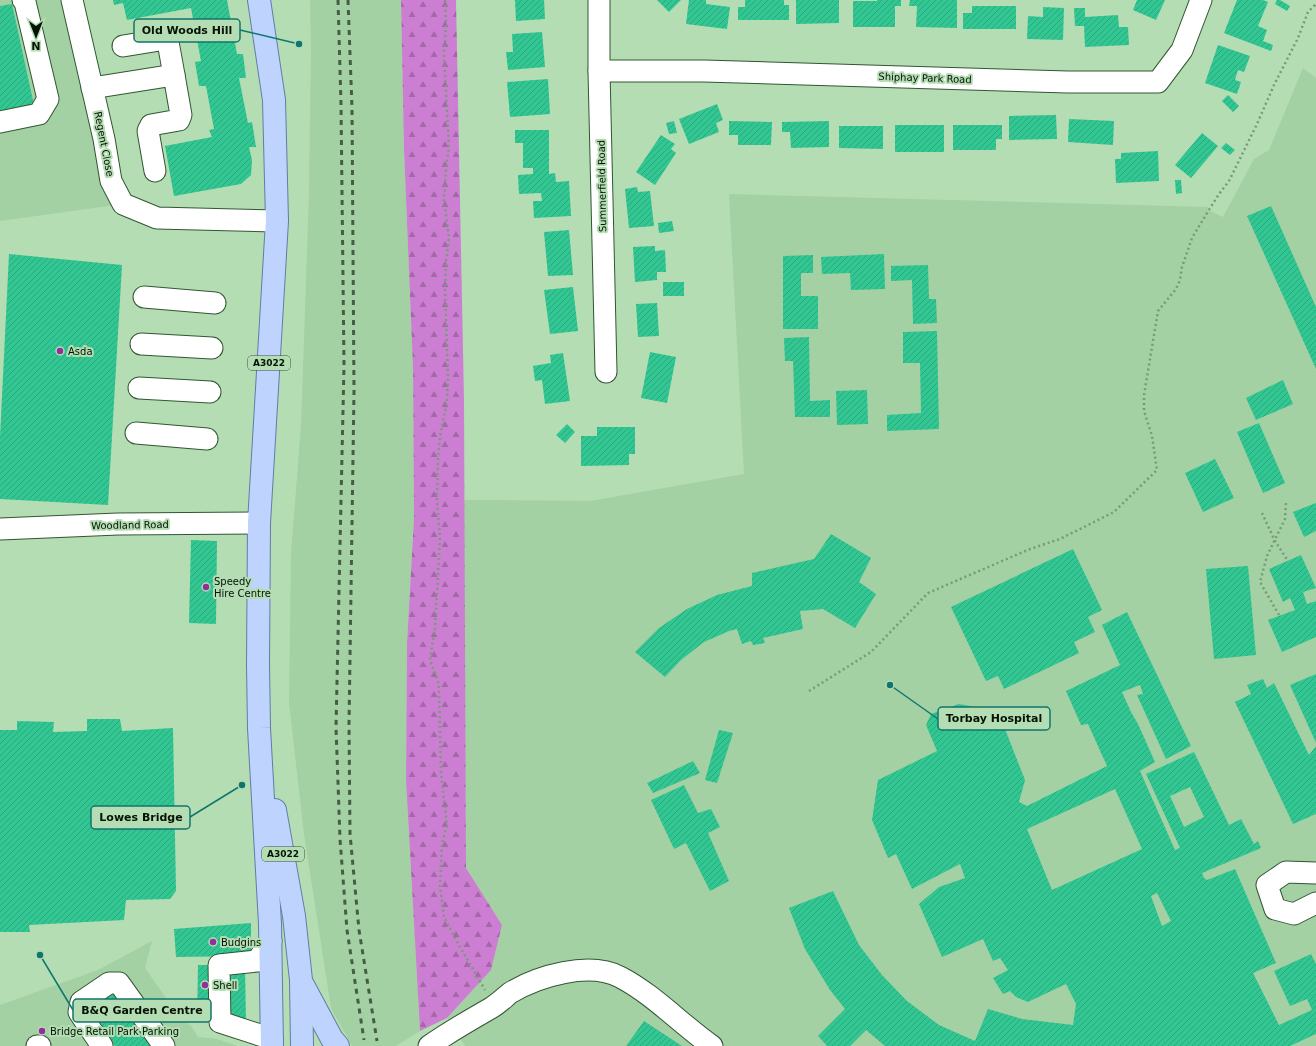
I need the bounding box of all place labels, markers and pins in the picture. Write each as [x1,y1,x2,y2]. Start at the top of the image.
callout: Old Woods Hill [134,19,240,42]
marker: Asda [55,346,65,356]
place label: Asda [68,346,93,357]
place label: Speedy Hire Centre [214,576,271,599]
marker: Speedy Hire Centre [201,582,211,592]
callout: Torbay Hospital [938,707,1050,730]
callout: Lowes Bridge [91,806,190,829]
marker: Budgins [208,937,218,947]
place label: Budgins [221,937,261,948]
marker: Shell [200,980,210,990]
place label: Shell [213,980,237,991]
callout: B&Q Garden Centre [73,999,211,1022]
marker: Bridge Retail Park Parking [37,1026,47,1036]
place label: Bridge Retail Park Parking [50,1026,179,1037]

